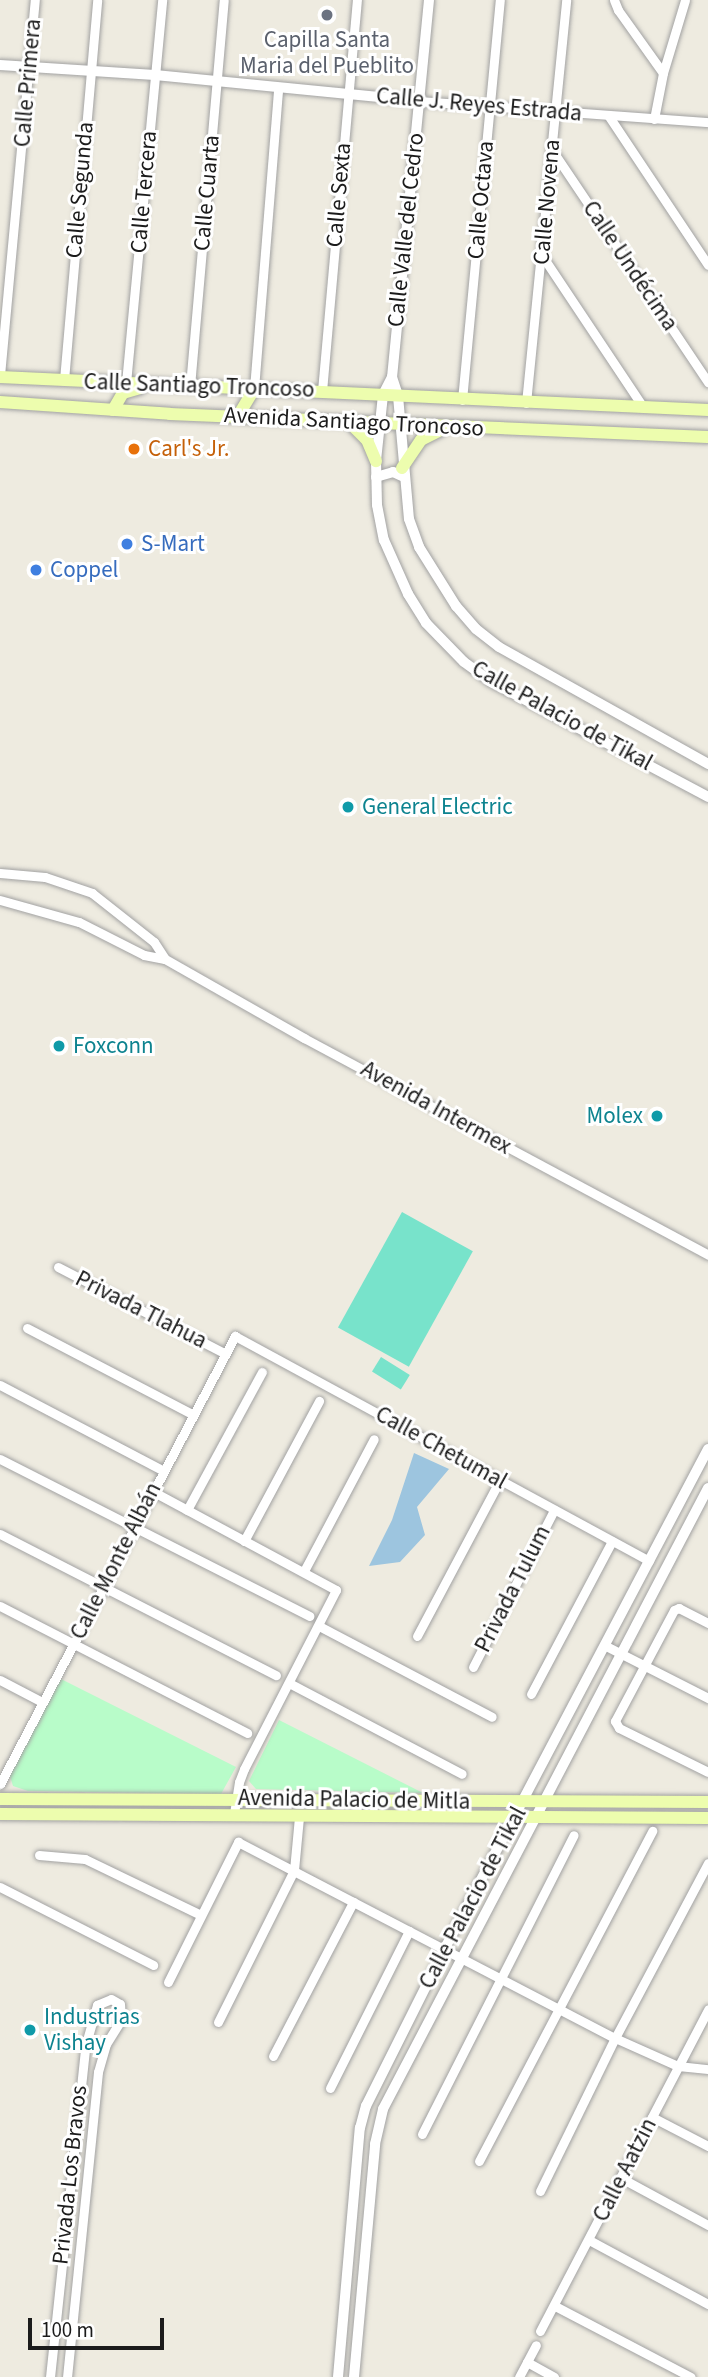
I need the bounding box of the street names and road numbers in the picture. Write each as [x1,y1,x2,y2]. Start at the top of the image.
street label: Calle Primera [9,18,47,148]
street label: Calle J. Reyes Estrada [375,82,583,128]
street label: Calle Segunda [60,121,100,259]
street label: Calle Tercera [125,130,163,254]
street label: Calle Valle del Cedro [382,131,430,329]
street label: Calle Cuarta [188,134,226,252]
street label: Calle Novena [528,138,566,266]
street label: Calle Octava [462,140,500,260]
street label: Calle Sexta [321,142,357,248]
street label: Calle Undécima [576,196,684,336]
street label: Calle Santiago Troncoso [83,368,315,404]
street label: Avenida Santiago Troncoso [223,401,485,443]
street label: Calle Palacio de Tikal [467,655,657,777]
street label: Avenida Intermex [356,1055,516,1161]
street label: Privada Tlahua [71,1265,211,1355]
street label: Calle Chetumal [370,1401,512,1495]
street label: Calle Monte Albán [65,1478,167,1644]
street label: Privada Tulum [469,1521,557,1657]
street label: Avenida Palacio de Mitla [238,1784,470,1816]
street label: Calle Palacio de Tikal [413,1802,533,1994]
street label: Privada Los Bravos [47,2084,93,2266]
street label: Calle Aatzin [587,2114,663,2226]

